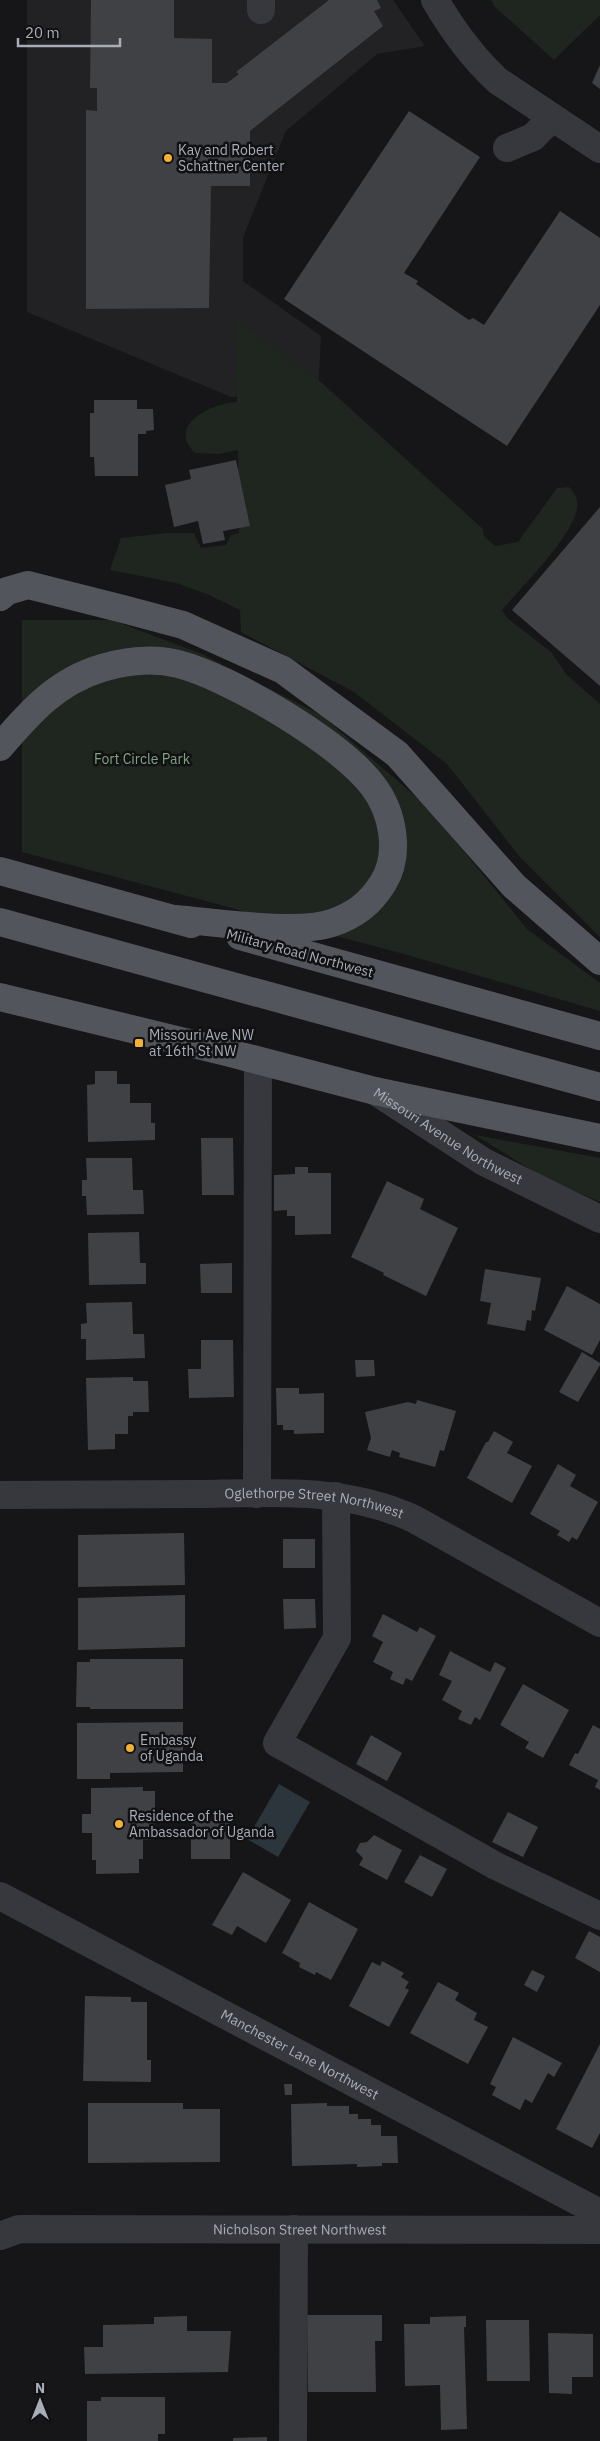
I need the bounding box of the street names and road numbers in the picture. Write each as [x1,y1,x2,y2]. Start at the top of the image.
street label: Military Road Northwest [225,925,376,981]
street label: Missouri Avenue Northwest [370,1083,526,1189]
street label: Oglethorpe Street Northwest [224,1484,407,1523]
street label: Manchester Lane Northwest [218,2005,382,2104]
street label: Nicholson Street Northwest [213,2220,387,2239]

